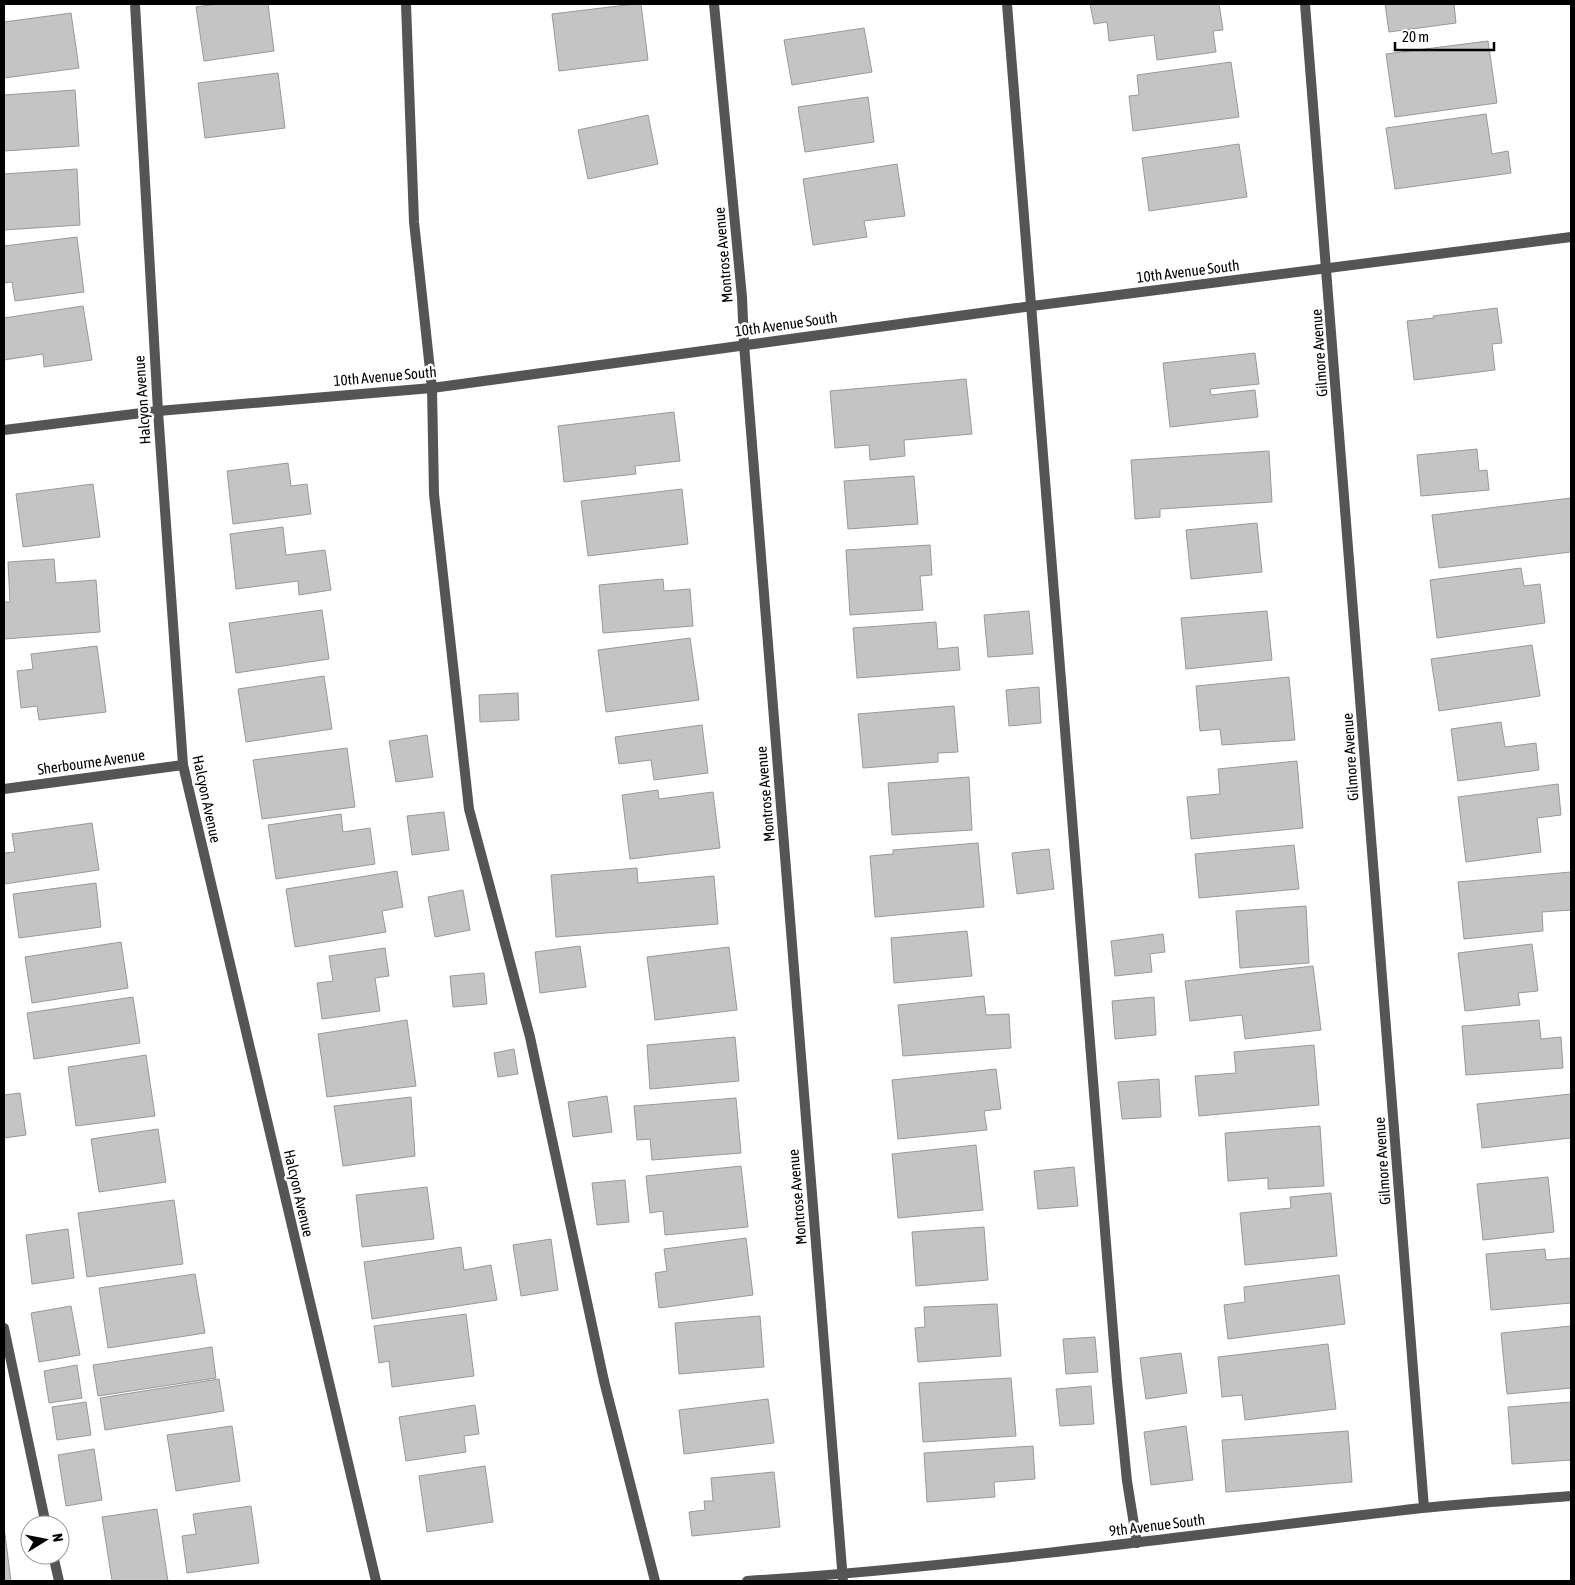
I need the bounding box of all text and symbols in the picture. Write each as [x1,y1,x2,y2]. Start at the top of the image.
scale bar [1395,20,1494,52]
text: 20 m [1402,28,1429,45]
street label: Montrose Avenue [710,206,736,303]
street label: 10th Avenue South [1136,256,1240,286]
street label: 10th Avenue South [734,308,838,340]
street label: Gilmore Avenue [1307,308,1331,398]
street label: Halcyon Avenue [130,355,154,445]
street label: 10th Avenue South [333,363,437,389]
street label: Gilmore Avenue [1338,712,1362,802]
street label: Montrose Avenue [752,745,778,842]
street label: Sherbourne Avenue [36,746,146,778]
street label: Halcyon Avenue [189,754,225,844]
street label: Gilmore Avenue [1370,1116,1394,1206]
street label: Halcyon Avenue [281,1148,317,1238]
street label: Montrose Avenue [784,1148,810,1245]
street label: 9th Avenue South [1108,1511,1206,1539]
north arrow [20,1515,70,1565]
text: N [49,1532,66,1543]

